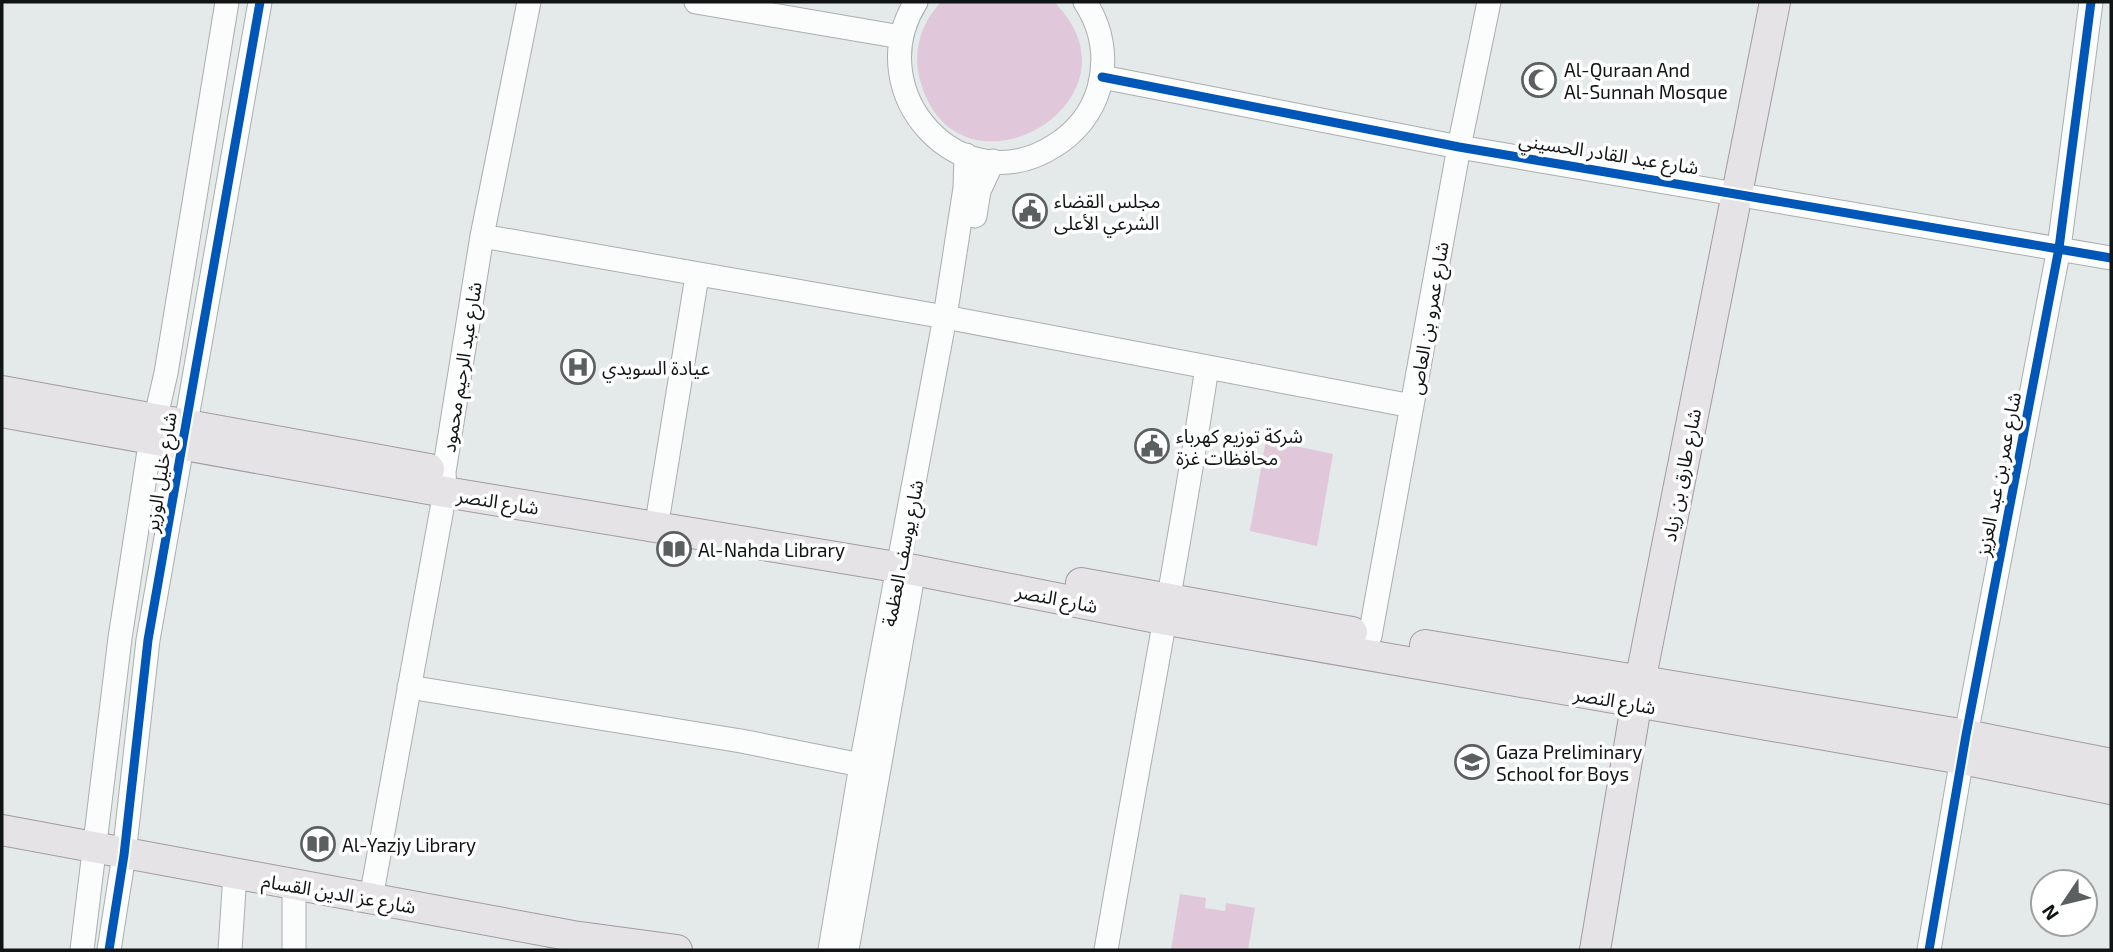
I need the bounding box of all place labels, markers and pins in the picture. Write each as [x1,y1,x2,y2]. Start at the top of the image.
place label: Al-Quraan And Al-Sunnah Mosque [1564,58,1728,103]
mosque icon: Al-Quraan And Al-Sunnah Mosque [1520,61,1558,99]
place label: مجلس القضاء الشرعي الأعلى [1054,189,1160,238]
public building icon: مجلس القضاء الشرعي الأعلى [1011,192,1049,230]
hospital icon: عيادة السويدي [559,348,597,386]
place label: عيادة السويدي [602,356,710,383]
place label: شركة توزيع كهرباء محافظات غزة [1176,424,1303,470]
public building icon: شركة توزيع كهرباء محافظات غزة [1133,427,1171,465]
library icon: Al-Nahda Library [655,530,693,568]
place label: Al-Nahda Library [698,538,845,561]
place label: Gaza Preliminary School for Boys [1496,740,1642,785]
school or university icon: Gaza Preliminary School for Boys [1453,743,1491,781]
library icon: Al-Yazjy Library [299,825,337,863]
place label: Al-Yazjy Library [342,833,476,856]

